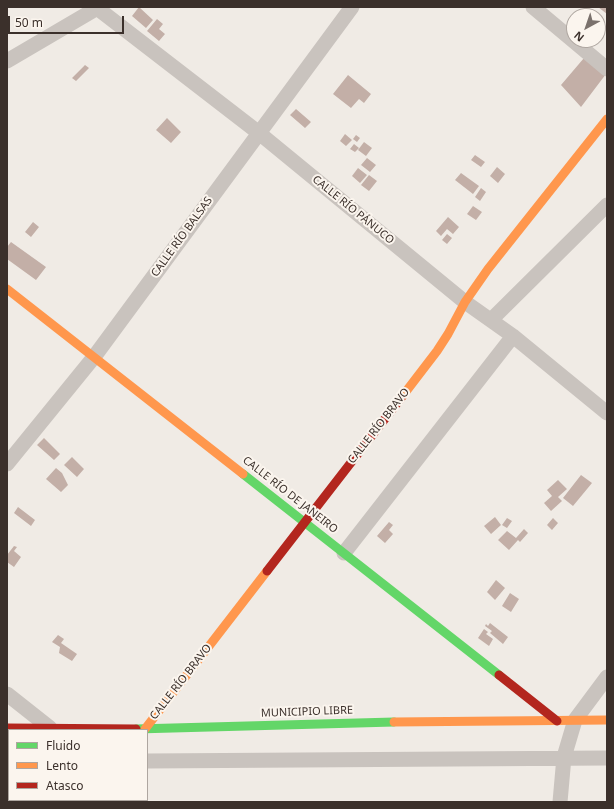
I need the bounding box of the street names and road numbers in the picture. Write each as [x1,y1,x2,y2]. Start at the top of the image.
street label: CALLE RÍO PÁNUCO [309,173,397,247]
street label: CALLE RÍO BALSAS [149,194,215,280]
street label: CALLE RÍO BRAVO [345,386,413,466]
street label: CALLE RÍO DE JANEIRO [240,454,340,536]
street label: CALLE RÍO BRAVO [147,642,215,722]
street label: MUNICIPIO LIBRE [261,704,353,720]

